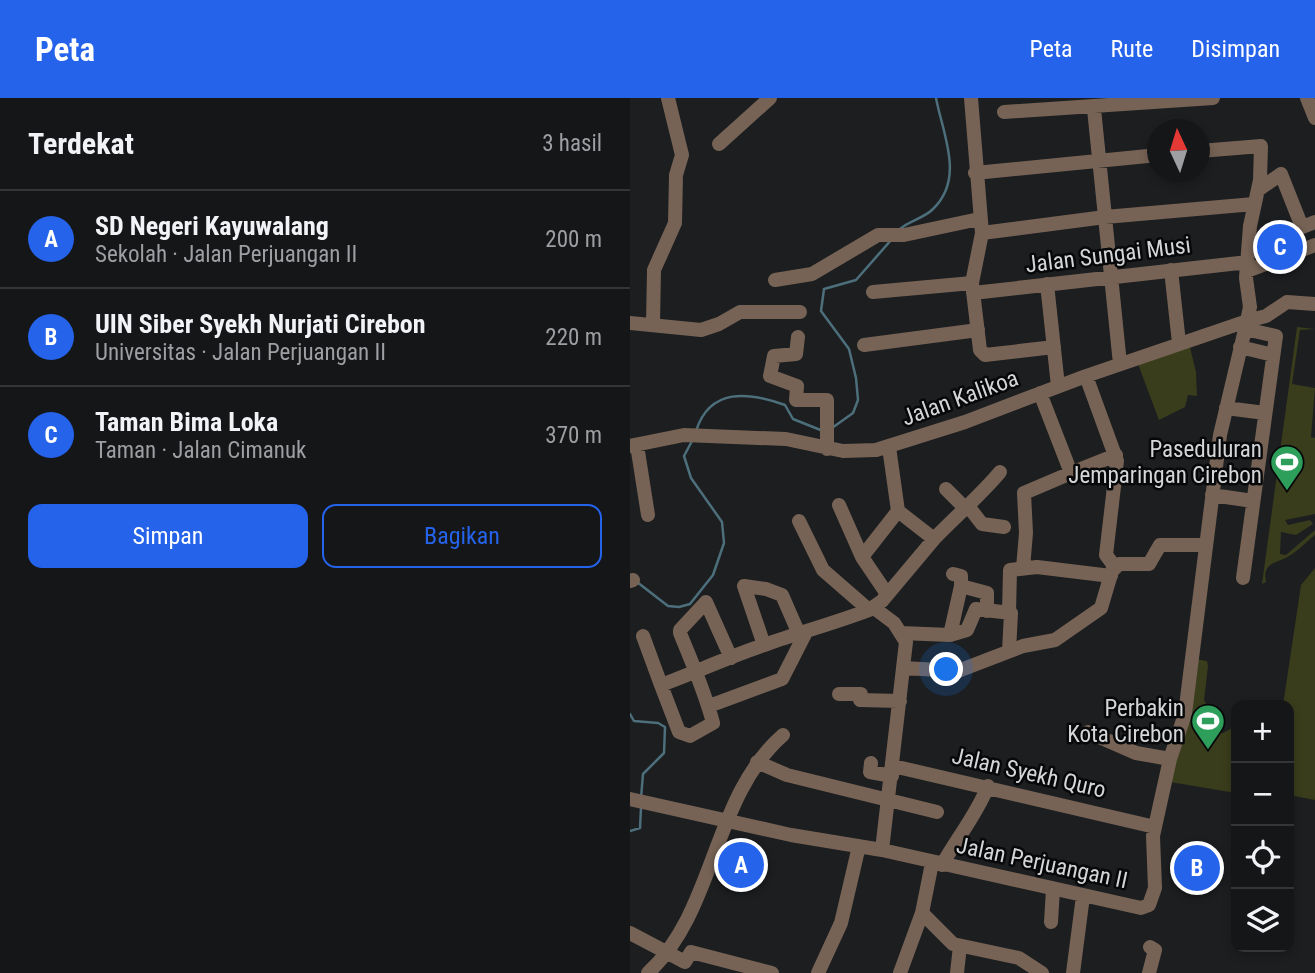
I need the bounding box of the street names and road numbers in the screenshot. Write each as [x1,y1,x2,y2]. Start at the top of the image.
street label: Jalan Sungai Musi [1024,231,1192,279]
street label: Jalan Kalikoa [898,364,1022,432]
street label: Jalan Syekh Quro [949,742,1109,804]
street label: Jalan Perjuangan II [954,832,1130,894]

